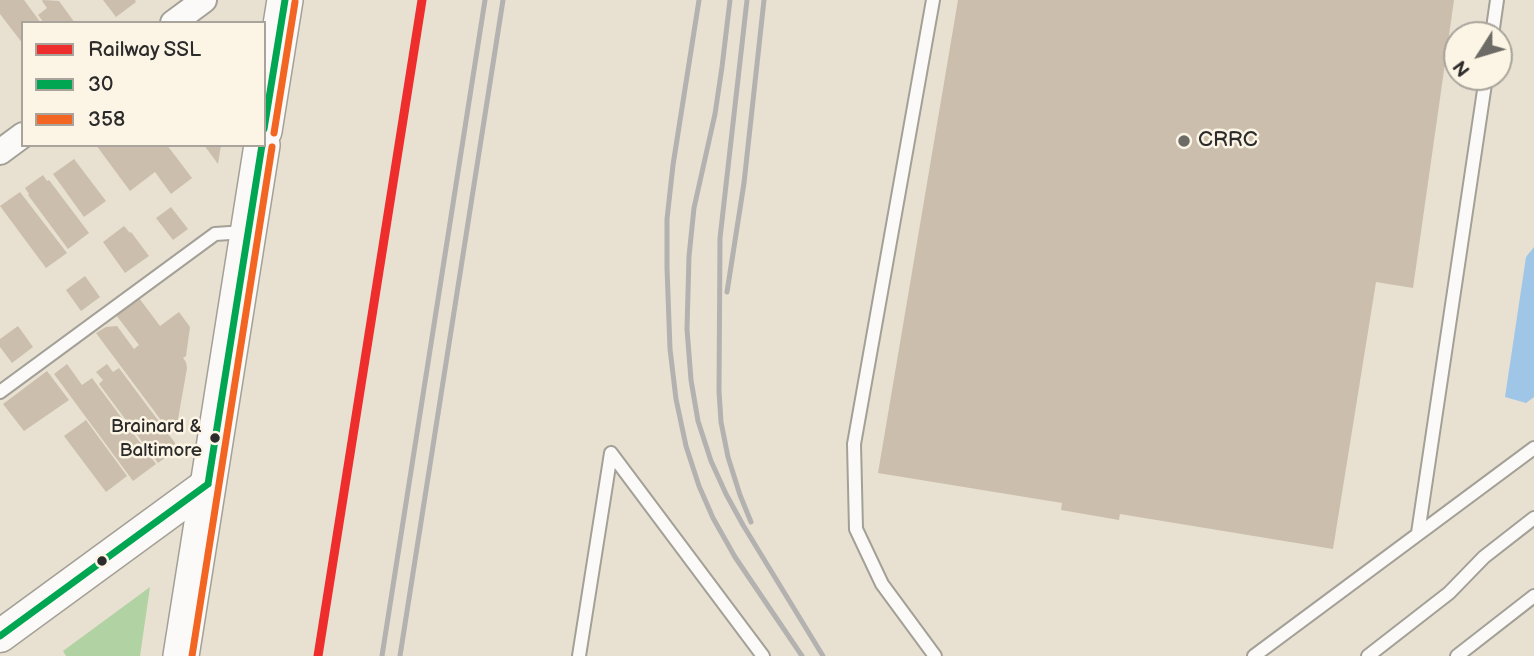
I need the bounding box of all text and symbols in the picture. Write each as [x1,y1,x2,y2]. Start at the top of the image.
legend [21,21,266,147]
north arrow [1443,21,1513,91]
text: Railway SSL [88,37,201,62]
text: N [1449,55,1476,80]
text: 30 [88,72,113,97]
text: 358 [88,107,125,132]
place label: CRRC [1198,128,1258,154]
marker: CRRC [1176,133,1192,149]
place label: Brainard & Baltimore [111,416,202,460]
marker: Brainard & Baltimore [208,431,222,445]
unlabelled marker [95,554,109,568]

